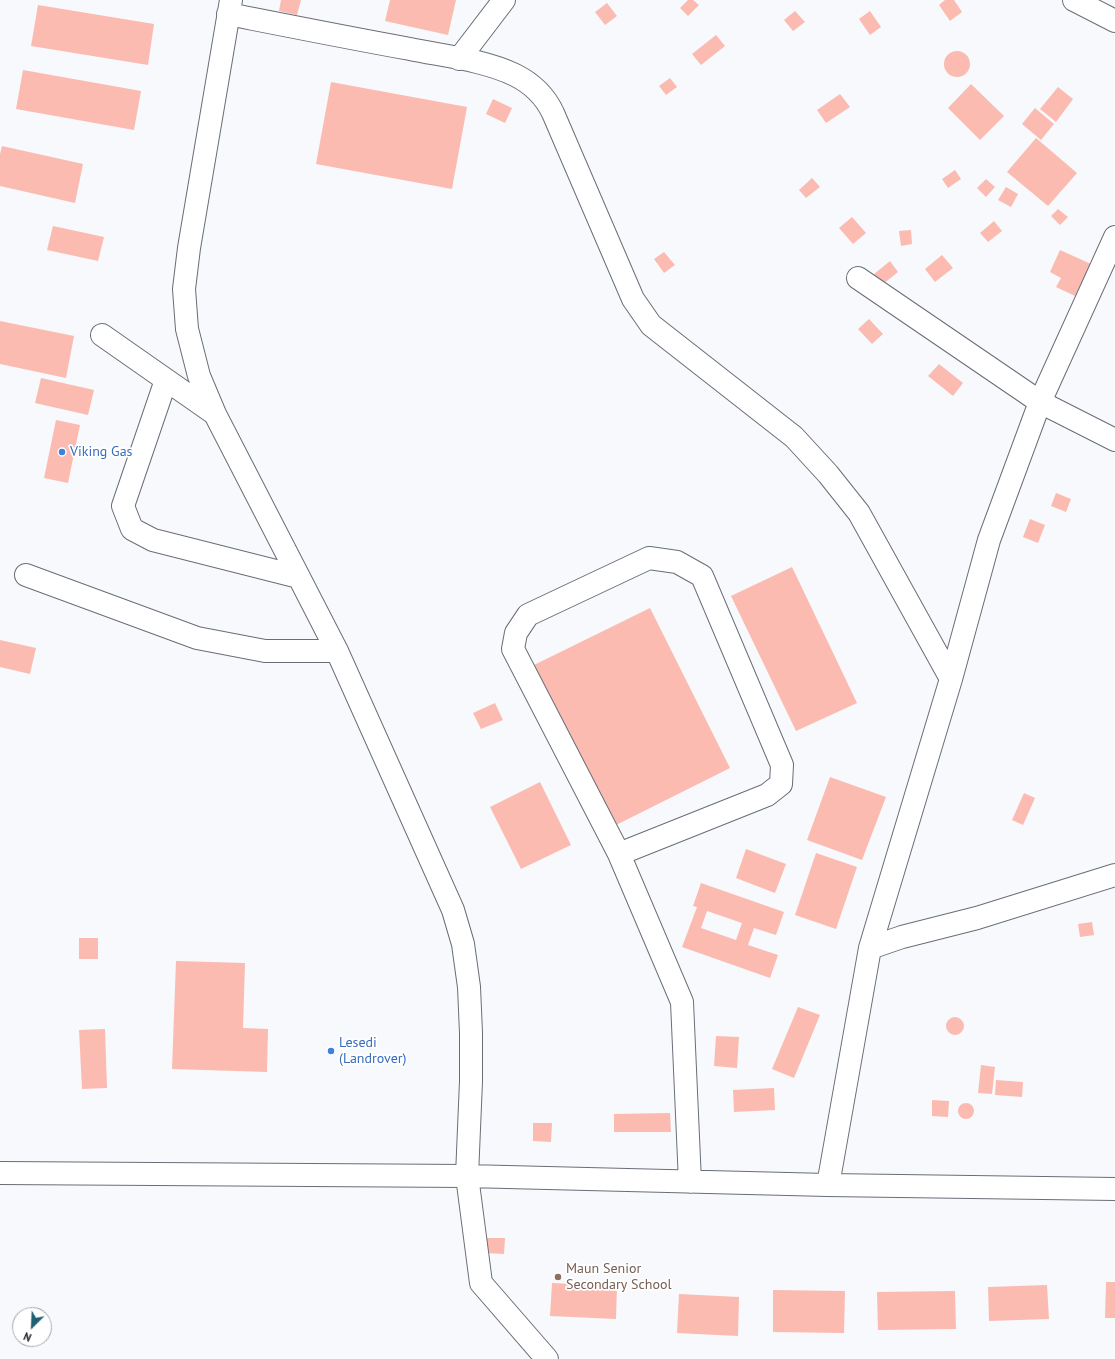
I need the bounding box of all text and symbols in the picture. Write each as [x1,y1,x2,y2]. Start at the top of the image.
place label: Viking Gas [70,444,132,460]
marker: Viking Gas [57,447,67,457]
place label: Lesedi (Landrover) [339,1035,406,1068]
marker: Lesedi (Landrover) [326,1046,336,1056]
place label: Maun Senior Secondary School [566,1261,672,1294]
marker: Maun Senior Secondary School [553,1272,563,1282]
north arrow [12,1307,52,1347]
text: N [21,1329,34,1345]

